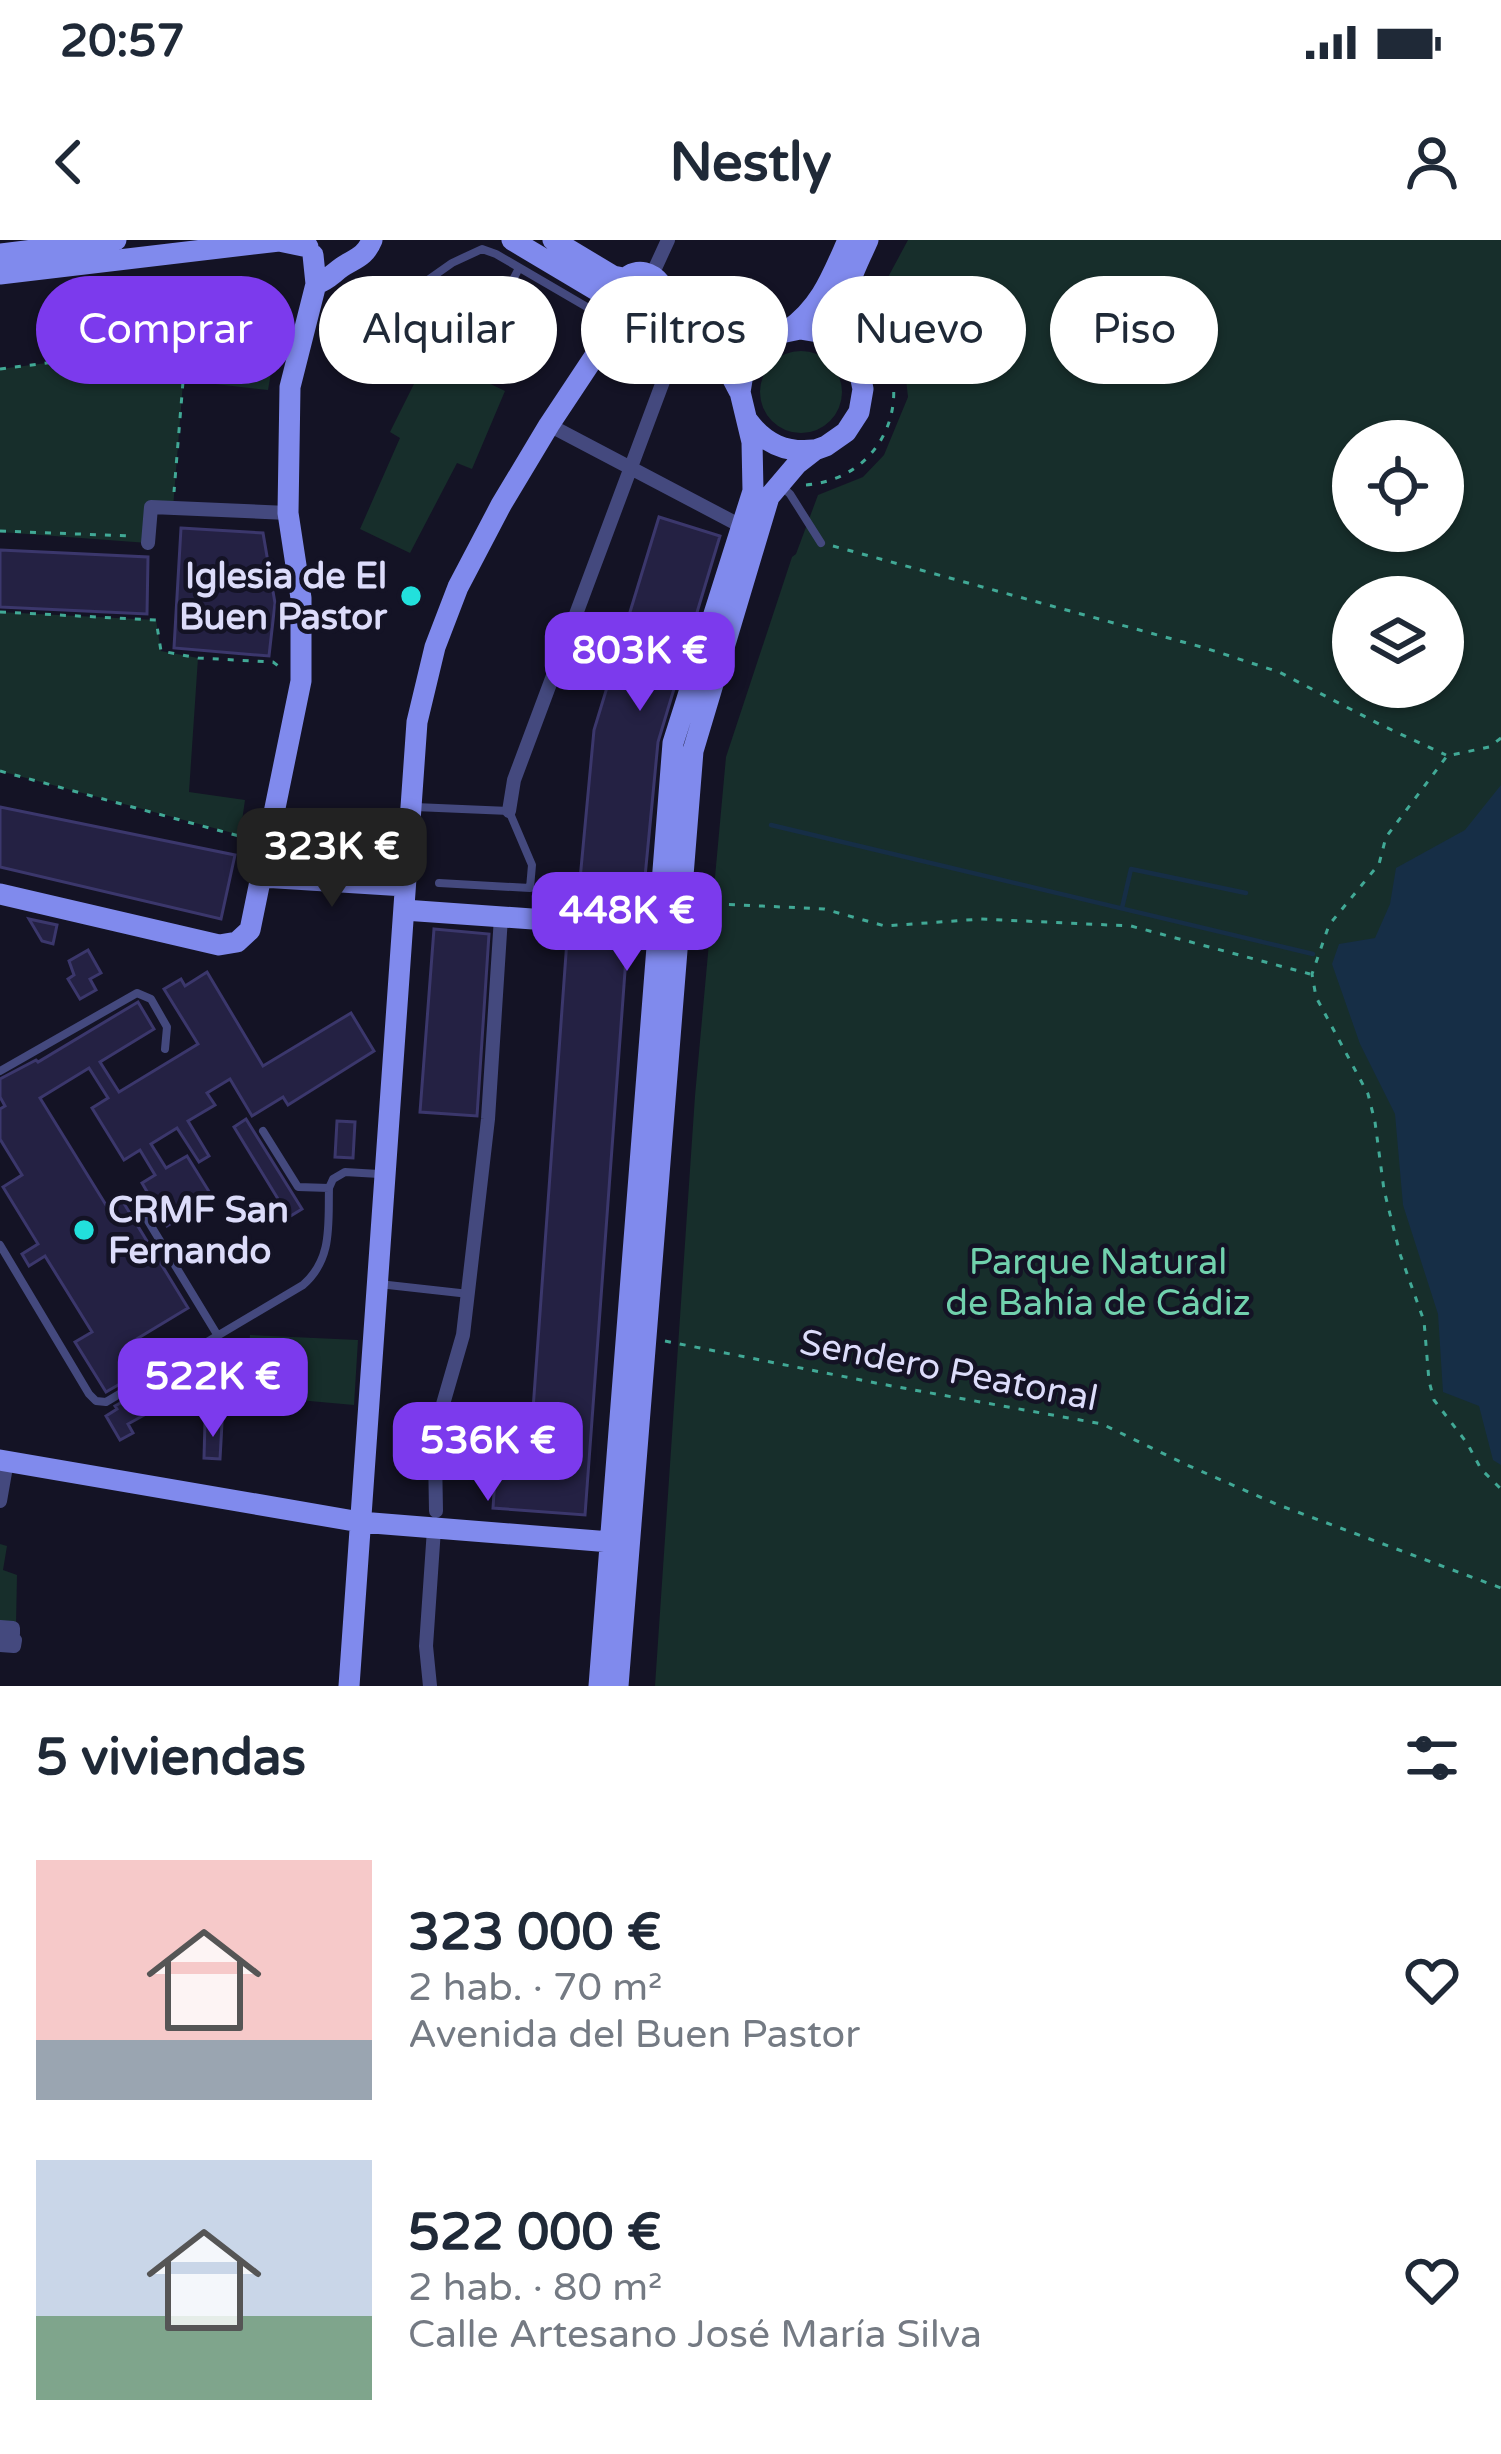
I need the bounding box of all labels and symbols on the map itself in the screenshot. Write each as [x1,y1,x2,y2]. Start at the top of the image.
place label: Iglesia de El Buen Pastor [179,555,388,639]
marker: Iglesia de El Buen Pastor [398,583,424,609]
pin: 803K € [542,612,738,714]
pin: 323K € [234,808,430,910]
pin: 448K € [529,872,725,974]
place label: CRMF San Fernando [108,1189,289,1273]
marker: CRMF San Fernando [71,1217,97,1243]
park label: Parque Natural de Bahía de Cádiz [945,1241,1251,1325]
street label: Sendero Peatonal [796,1321,1101,1420]
pin: 522K € [115,1338,311,1440]
pin: 536K € [390,1402,586,1504]

